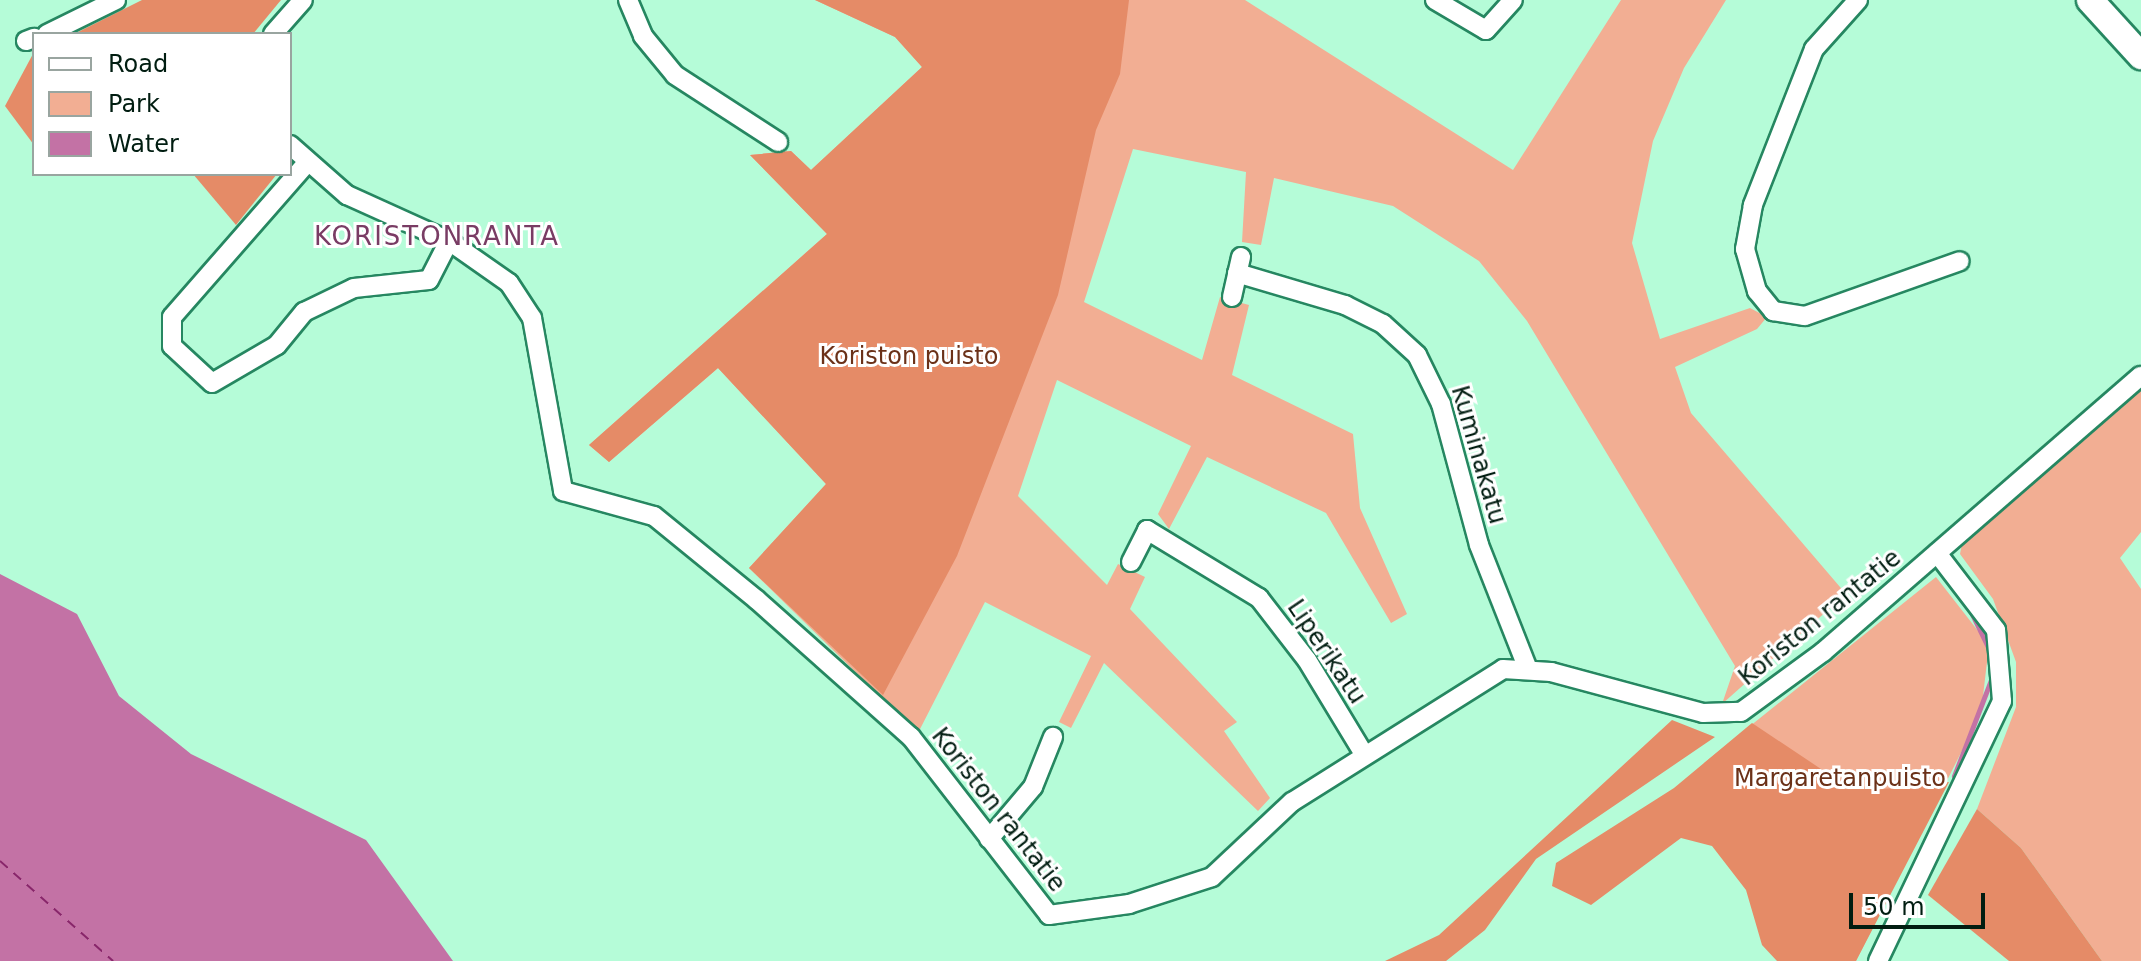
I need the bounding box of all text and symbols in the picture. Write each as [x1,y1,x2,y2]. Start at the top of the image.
legend [32,32,292,176]
text: Road [108,50,168,78]
text: Park [108,90,160,118]
text: Water [108,130,179,158]
district label: KORISTONRANTA [314,221,560,253]
park label: Koriston puisto [820,343,998,371]
street label: Kuminakatu [1445,383,1511,527]
street label: Koriston rantatie [1733,544,1907,692]
street label: Liperikatu [1281,594,1371,710]
street label: Koriston rantatie [925,722,1071,898]
park label: Margaretanpuisto [1734,765,1946,793]
scale bar [1853,877,1989,927]
text: 50 m [1863,893,1925,921]

